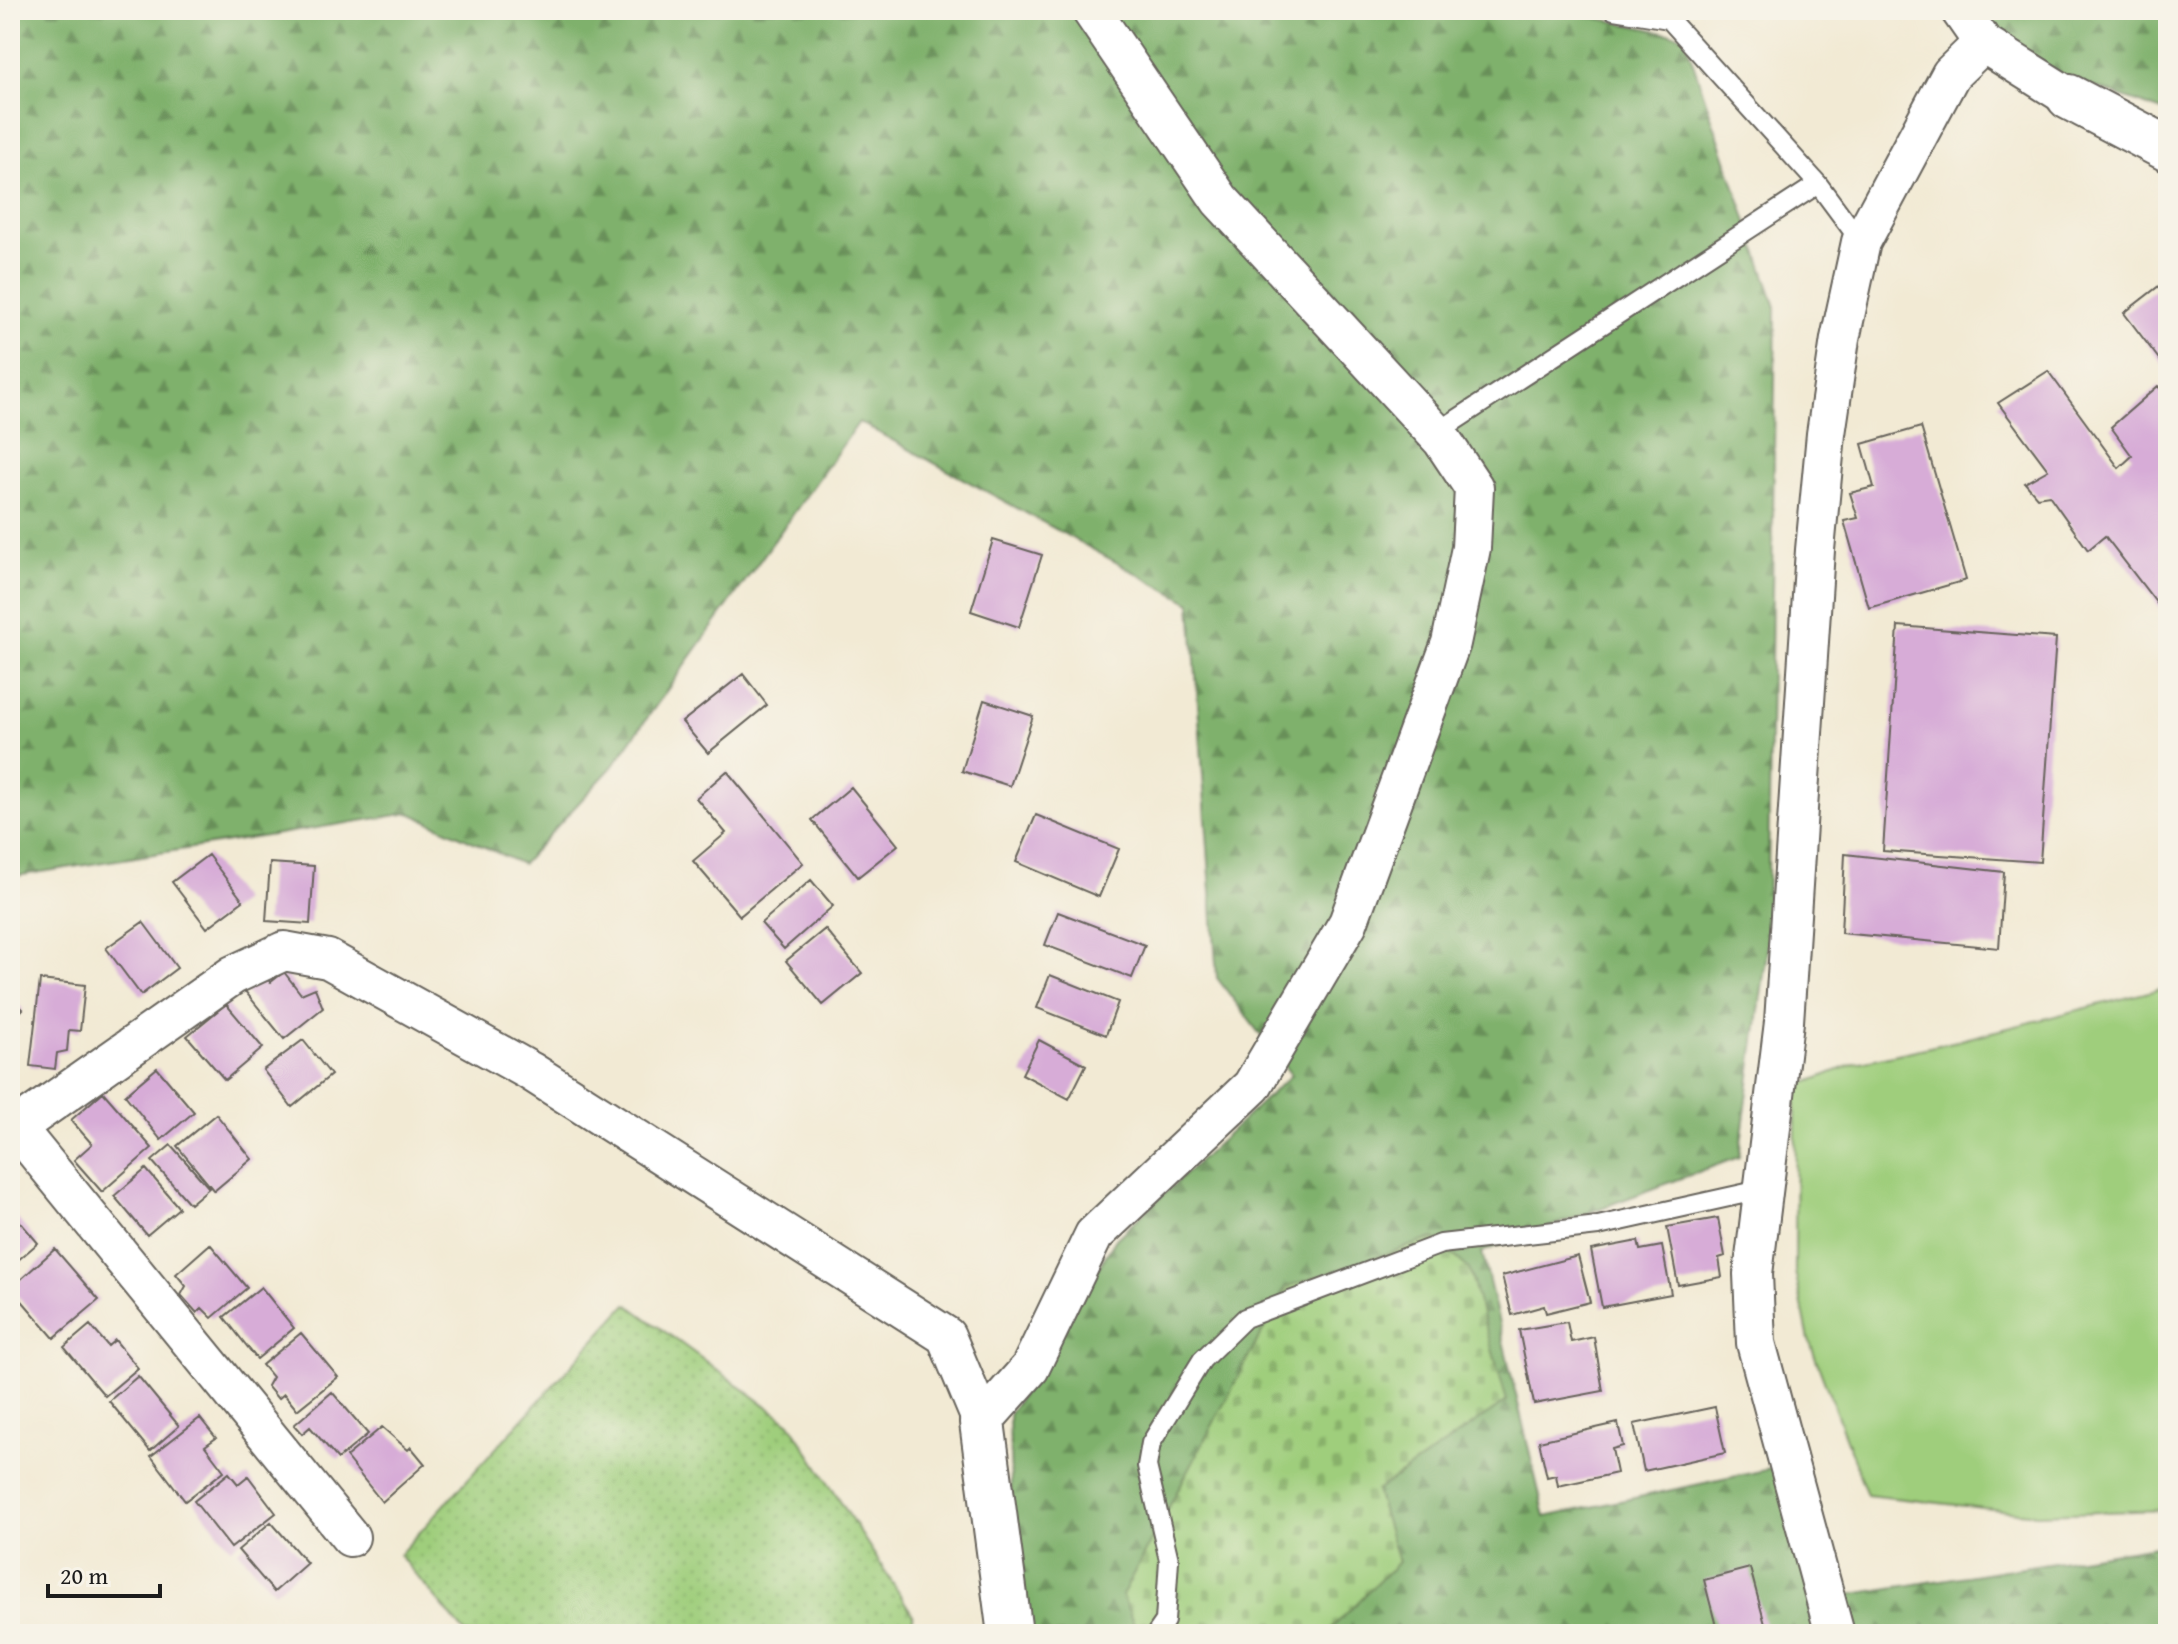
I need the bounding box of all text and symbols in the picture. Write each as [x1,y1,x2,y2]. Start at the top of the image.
scale bar [48,1548,160,1598]
text: 20 m [60,1558,108,1593]

